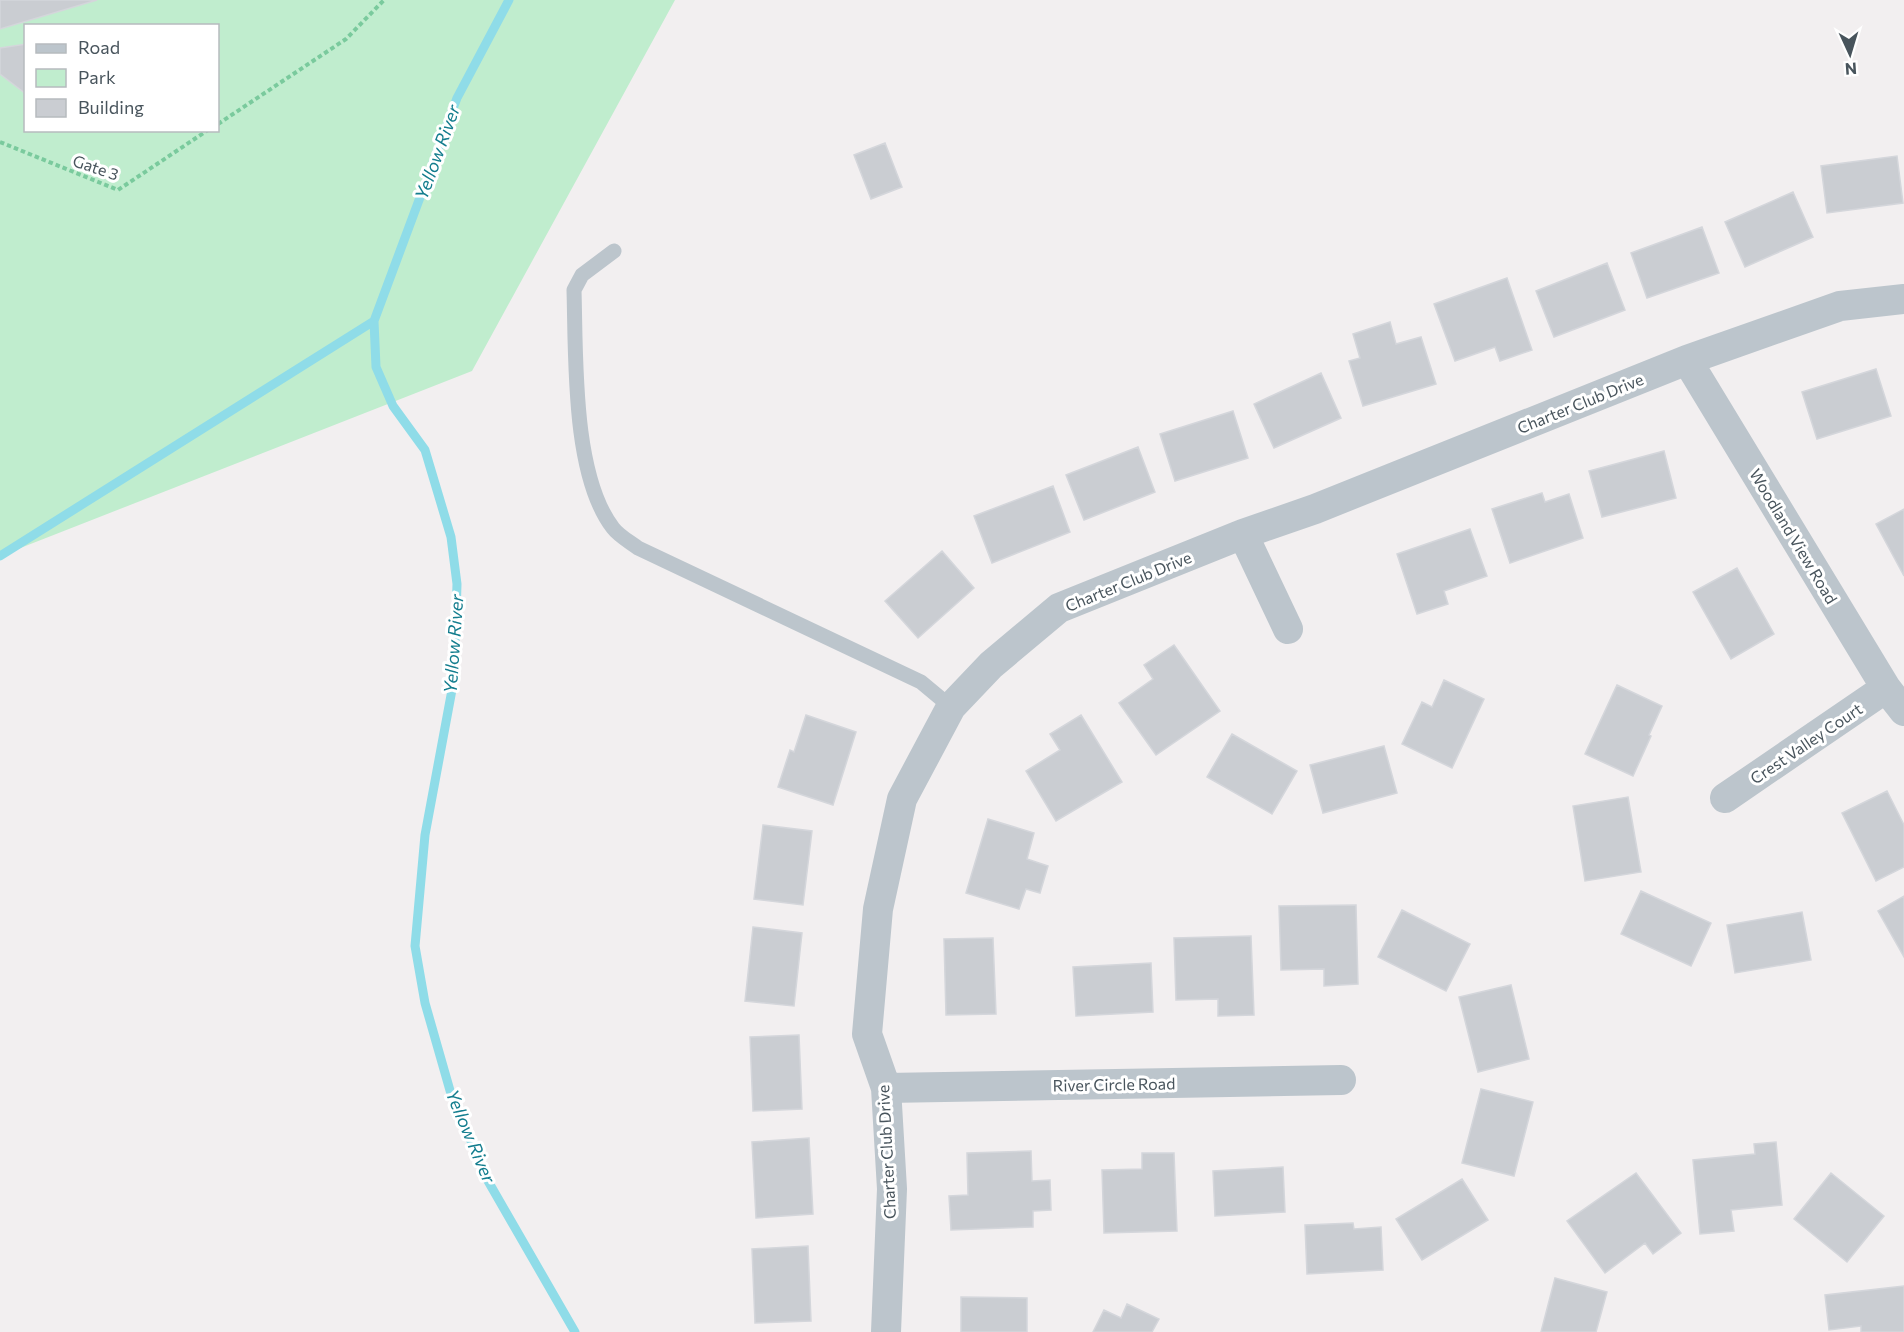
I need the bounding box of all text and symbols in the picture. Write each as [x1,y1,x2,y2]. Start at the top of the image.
legend [24,24,219,132]
north arrow [1820,24,1880,84]
text: Road [78,36,120,58]
text: N [1844,60,1858,79]
text: Park [78,66,116,88]
text: Building [78,96,144,118]
water label: Yellow River [410,101,465,202]
street label: Gate 3 [71,150,121,184]
street label: Charter Club Drive [1514,369,1646,437]
street label: Woodland View Road [1746,465,1842,607]
street label: Charter Club Drive [1062,547,1194,615]
water label: Yellow River [439,593,467,694]
street label: Crest Valley Court [1746,698,1866,788]
street label: River Circle Road [1052,1073,1176,1095]
street label: Charter Club Drive [873,1084,899,1220]
water label: Yellow River [441,1086,501,1187]

